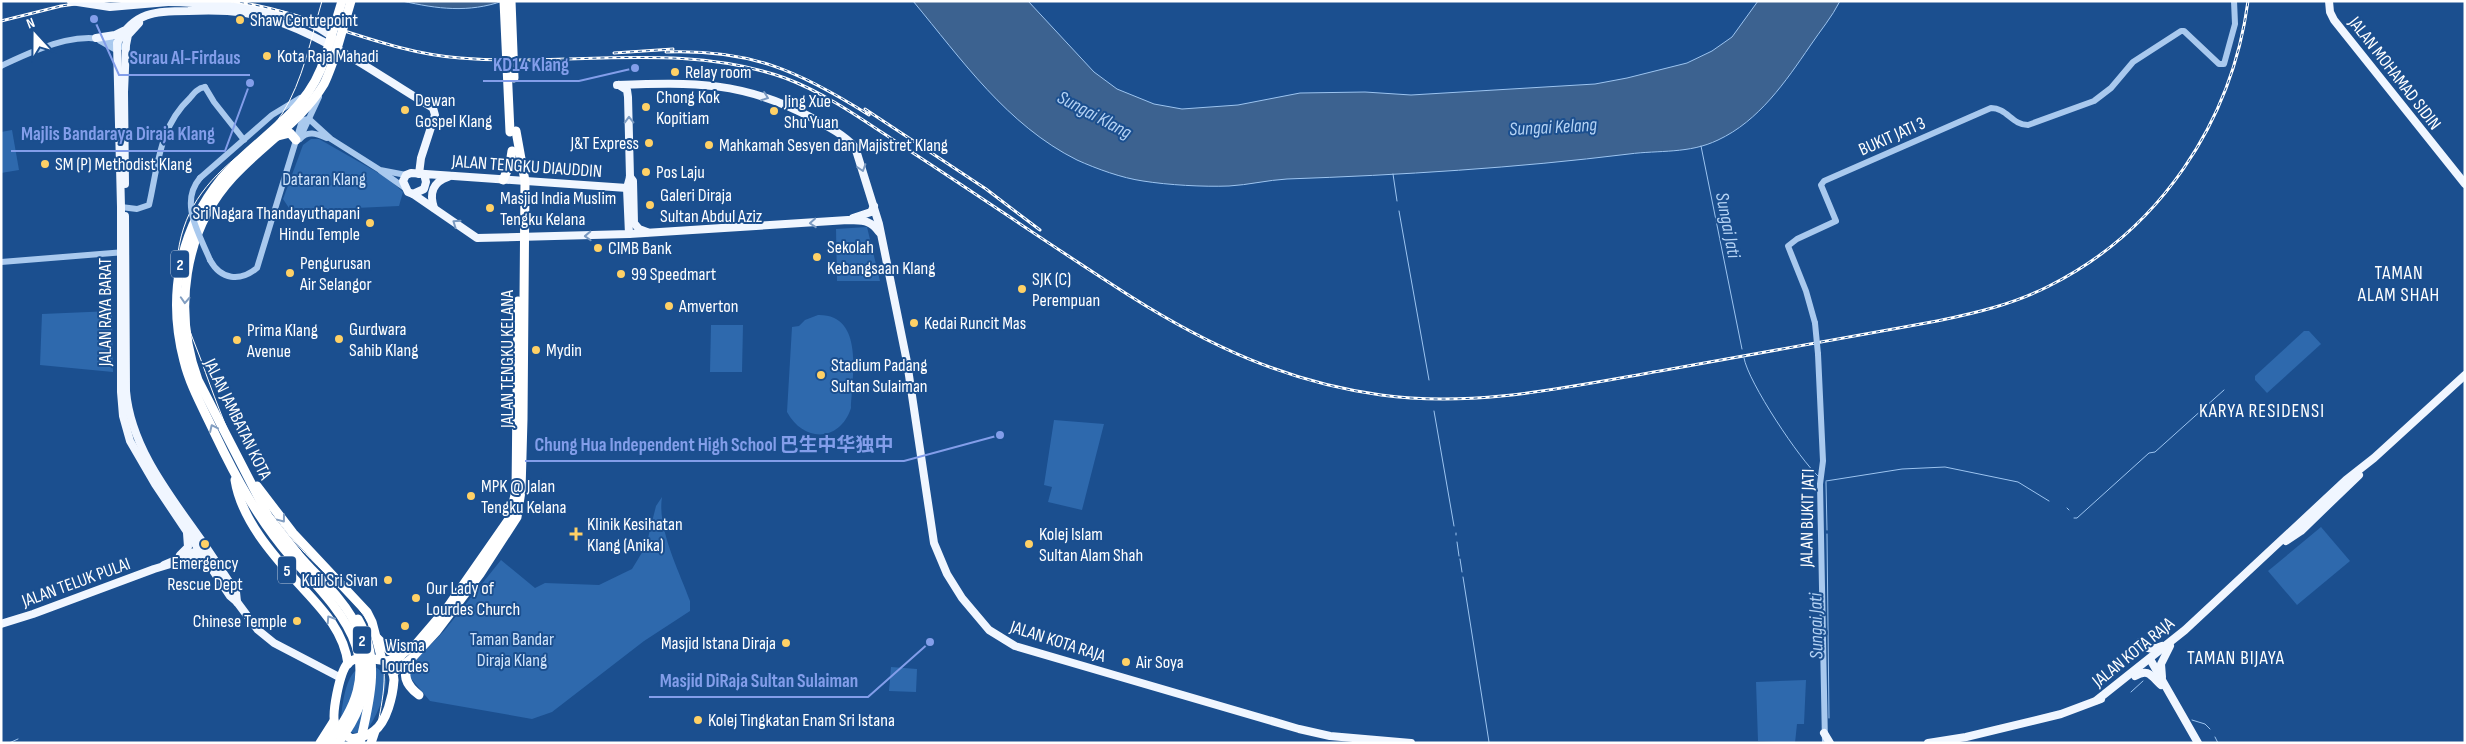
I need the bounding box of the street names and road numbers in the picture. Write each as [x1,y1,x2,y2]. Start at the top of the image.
street label: JALAN MOHAMAD SIDIN [2343,12,2445,134]
street label: BUKIT JATI 3 [1856,112,1929,160]
street label: JALAN TENGKU DIAUDDIN [450,151,603,182]
road number: 2 [171,250,189,278]
street label: JALAN RAYA BARAT [95,258,116,367]
street label: JALAN TENGKU KELANA [497,290,518,429]
street label: JALAN JAMBATAN KOTA [199,354,276,483]
street label: JALAN BUKIT JATI [1796,469,1819,568]
street label: JALAN TELUK PULAI [18,553,133,612]
road number: 5 [278,556,296,584]
street label: JALAN KOTA RAJA [2087,613,2179,692]
street label: JALAN KOTA RAJA [1007,616,1108,667]
road number: 2 [353,626,371,654]

